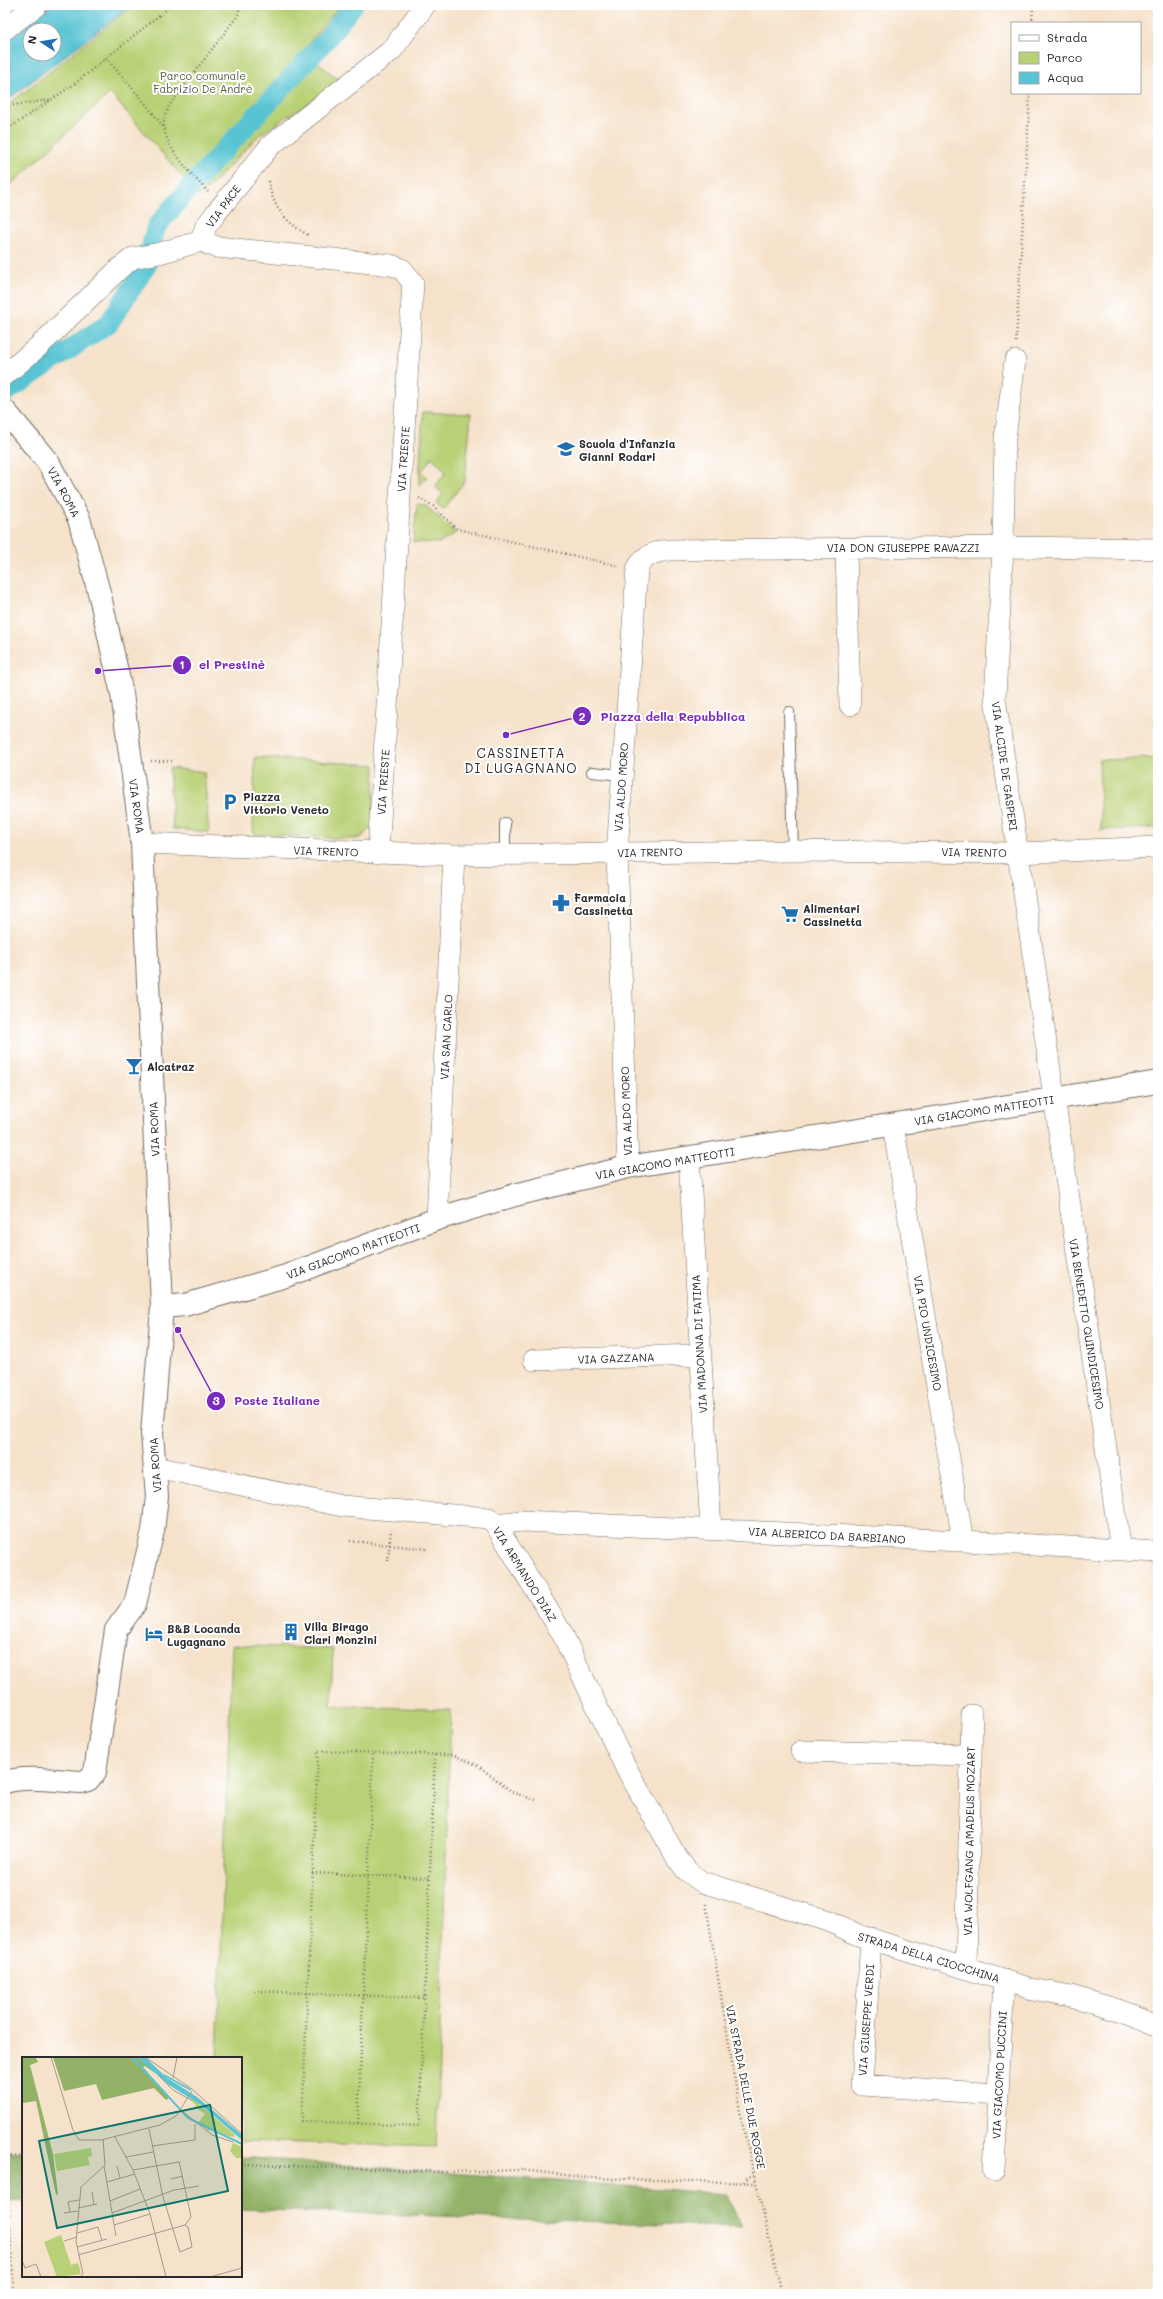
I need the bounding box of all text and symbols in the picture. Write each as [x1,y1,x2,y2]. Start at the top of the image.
north arrow [22,22,62,62]
legend [1011,22,1141,94]
text: Strada [1047,29,1088,45]
text: N [24,34,40,45]
text: Parco [1047,49,1082,65]
park label: Parco comunale Fabrizio De Andrè [153,68,253,96]
text: Acqua [1047,69,1084,85]
street label: VIA PACE [202,182,244,230]
street label: VIA TRIESTE [393,426,413,492]
place label: Scuola d'Infanzia Gianni Rodari [579,436,676,464]
school or university icon: Scuola d'Infanzia Gianni Rodari [556,439,576,459]
street label: VIA ROMA [44,464,84,520]
street label: VIA DON GIUSEPPE RAVAZZI [827,540,980,555]
callout: el Prestinè [172,653,273,677]
text: 1 [179,656,185,672]
text: el Prestinè [199,656,265,672]
street label: VIA ALCIDE DE GASPERI [988,700,1022,832]
callout: Piazza della Repubblica [572,704,753,728]
text: 2 [579,708,586,724]
text: Piazza della Repubblica [601,708,745,724]
street label: VIA ALDO MORO [610,742,632,832]
district label: CASSINETTA DI LUGAGNANO [464,744,578,776]
street label: VIA TRIESTE [373,749,393,815]
street label: VIA ROMA [126,778,148,834]
place label: Piazza Vittorio Veneto [243,789,329,817]
parking icon: Piazza Vittorio Veneto [220,792,240,812]
street label: VIA TRENTO [293,842,359,860]
street label: VIA TRENTO [617,844,683,860]
street label: VIA TRENTO [941,844,1007,860]
place label: Farmacia Cassinetta [574,890,633,918]
pharmacy icon: Farmacia Cassinetta [551,893,571,913]
place label: Alimentari Cassinetta [803,901,862,929]
supermarket icon: Alimentari Cassinetta [780,904,800,924]
street label: VIA SAN CARLO [436,994,456,1080]
bar icon: Alcatraz [124,1056,144,1076]
place label: Alcatraz [147,1059,195,1074]
street label: VIA ALDO MORO [617,1066,635,1156]
street label: VIA GIACOMO MATTEOTTI [913,1092,1055,1128]
street label: VIA ROMA [146,1101,162,1157]
street label: VIA GIACOMO MATTEOTTI [594,1143,736,1183]
street label: VIA GIACOMO MATTEOTTI [284,1220,422,1282]
street label: VIA BENEDETTO QUINDICESIMO [1066,1237,1108,1411]
street label: VIA MADONNA DI FATIMA [688,1274,710,1414]
street label: VIA PIO UNDICESIMO [910,1274,946,1392]
street label: VIA GAZZANA [577,1349,655,1367]
callout: Poste Italiane [206,1389,328,1413]
text: 3 [212,1392,220,1408]
text: Poste Italiane [234,1392,320,1408]
street label: VIA ROMA [146,1437,164,1493]
street label: VIA ALBERICO DA BARBIANO [748,1523,906,1547]
street label: VIA ARMANDO DIAZ [490,1524,561,1625]
place label: Villa Birago Clari Monzini [304,1619,377,1647]
place label: B&B Locanda Lugagnano [167,1621,241,1649]
building icon: Villa Birago Clari Monzini [281,1622,301,1642]
hotel icon: B&B Locanda Lugagnano [144,1624,164,1644]
street label: VIA WOLFGANG AMADEUS MOZART [960,1746,978,1936]
street label: STRADA DELLA CIOCCHINA [856,1928,1002,1986]
street label: VIA GIUSEPPE VERDI [855,1963,877,2076]
street label: VIA STRADA DELLE DUE ROGGE [723,2004,769,2170]
street label: VIA GIACOMO PUCCINI [988,2011,1010,2139]
inset map [22,2057,242,2277]

